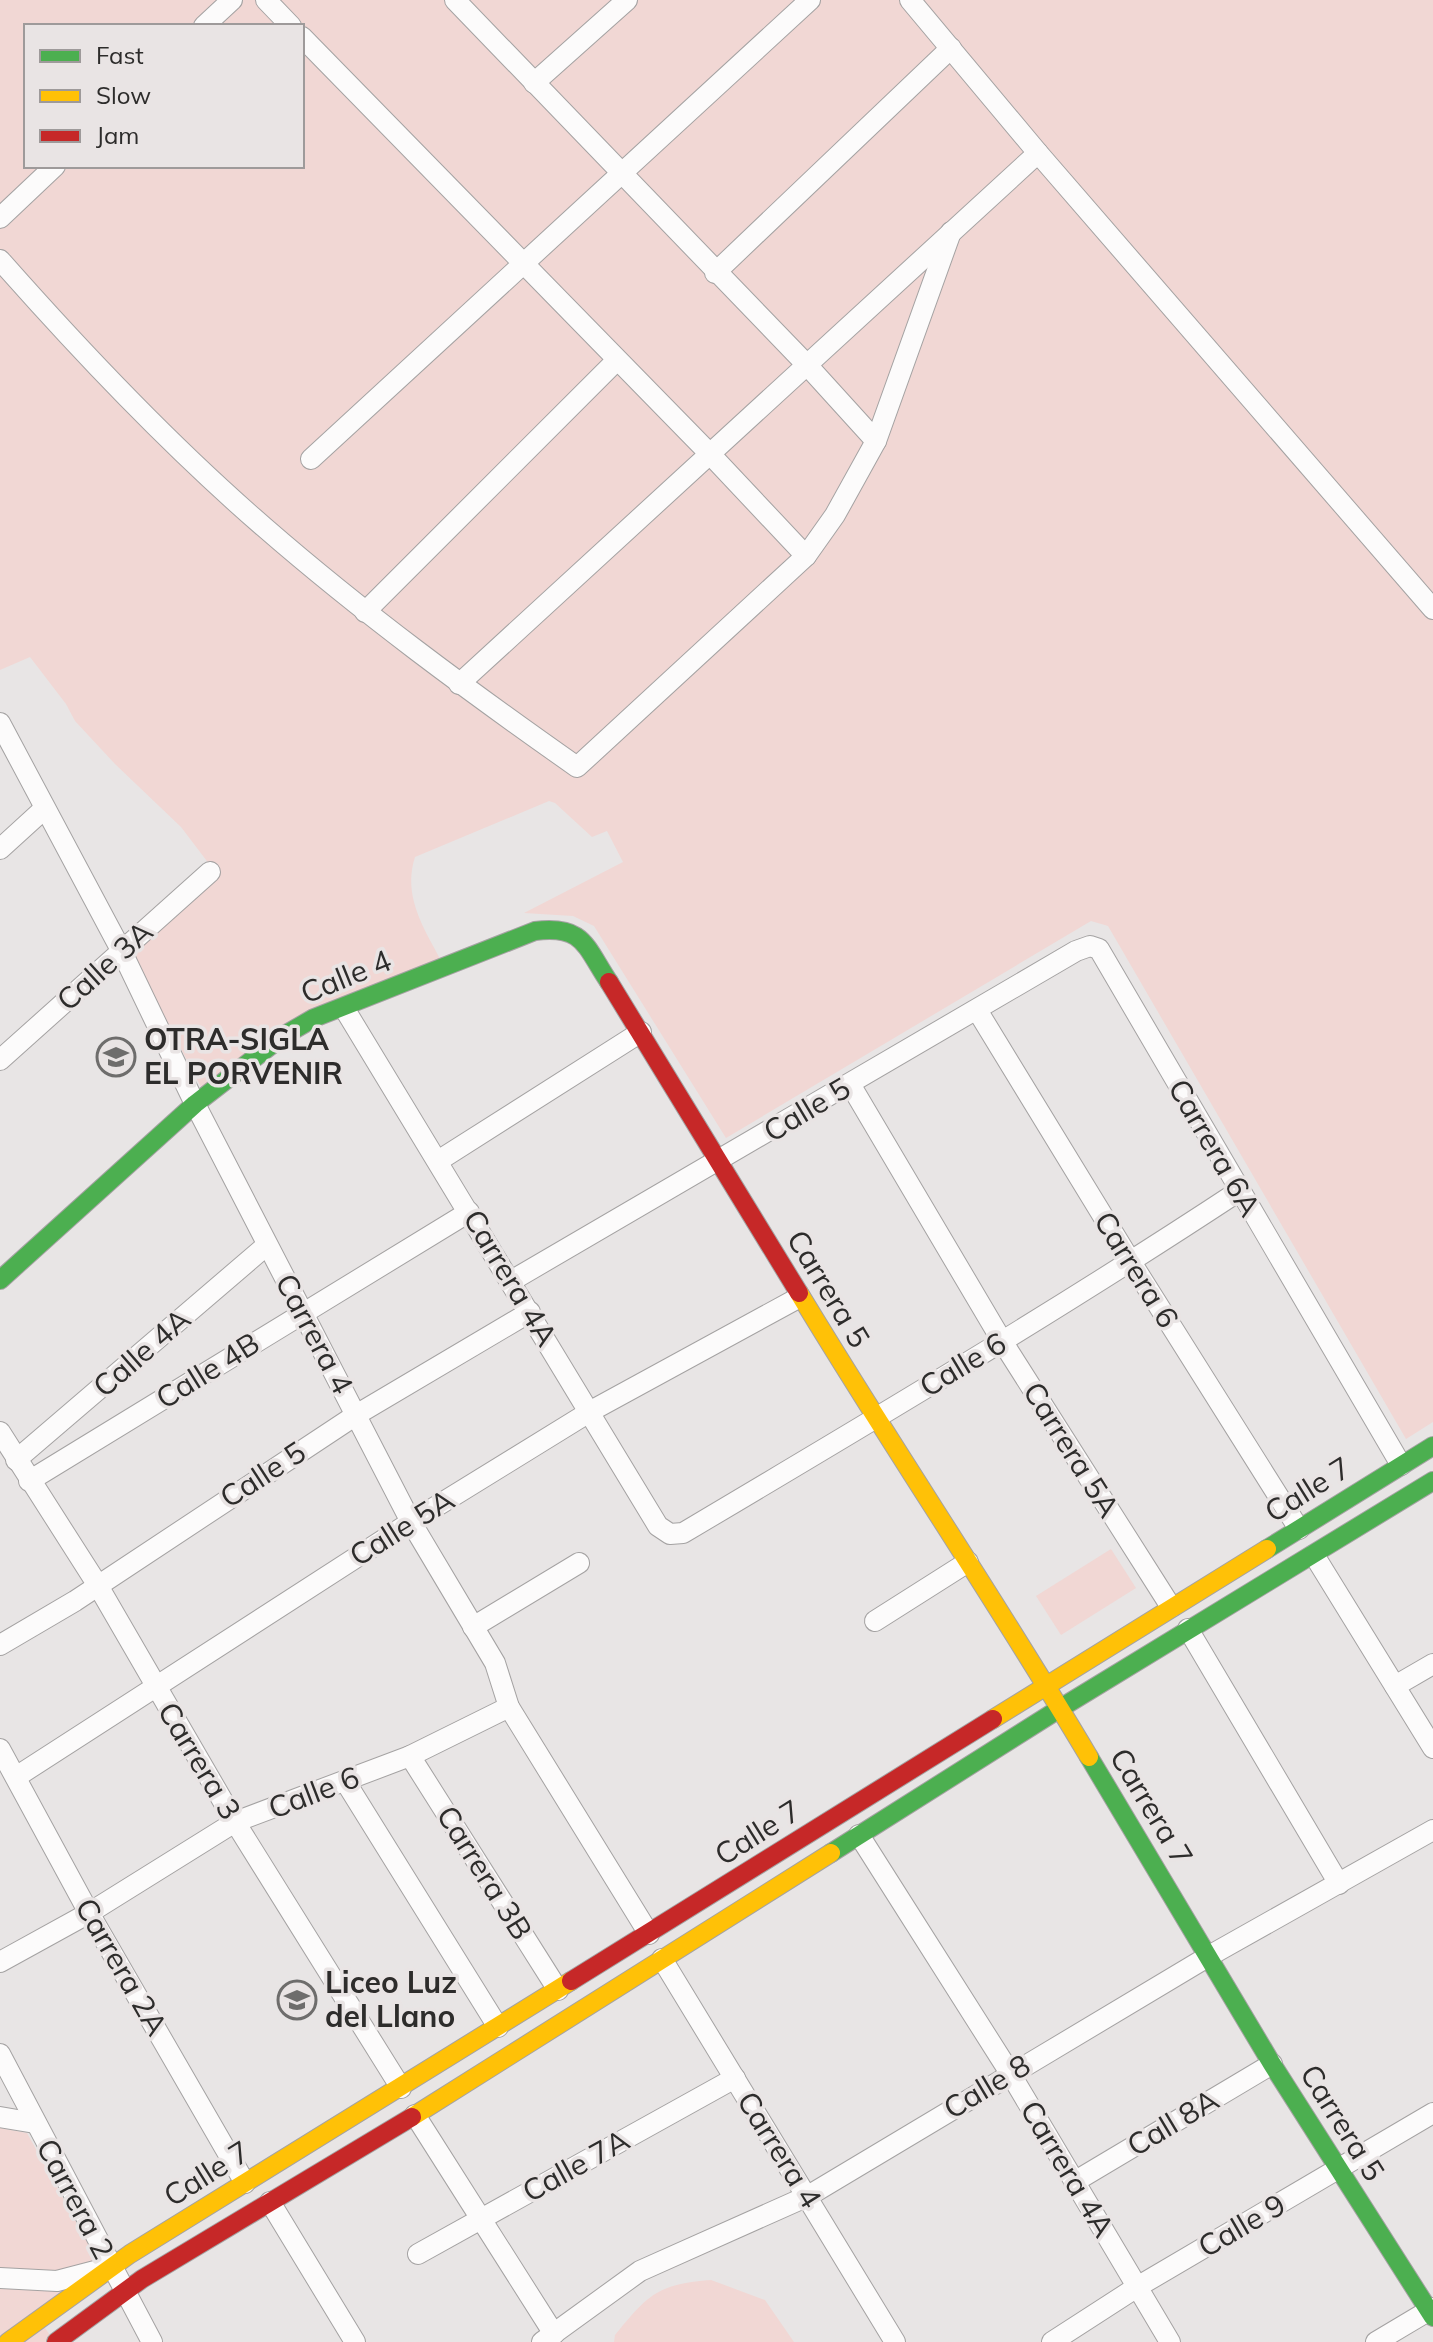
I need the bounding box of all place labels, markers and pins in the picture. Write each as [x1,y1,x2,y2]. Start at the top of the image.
place label: OTRA-SIGLA EL PORVENIR [144,1020,343,1092]
school or university icon: OTRA-SIGLA EL PORVENIR [95,1036,137,1078]
place label: Liceo Luz del Llano [325,1963,457,2035]
school or university icon: Liceo Luz del Llano [276,1979,318,2021]

